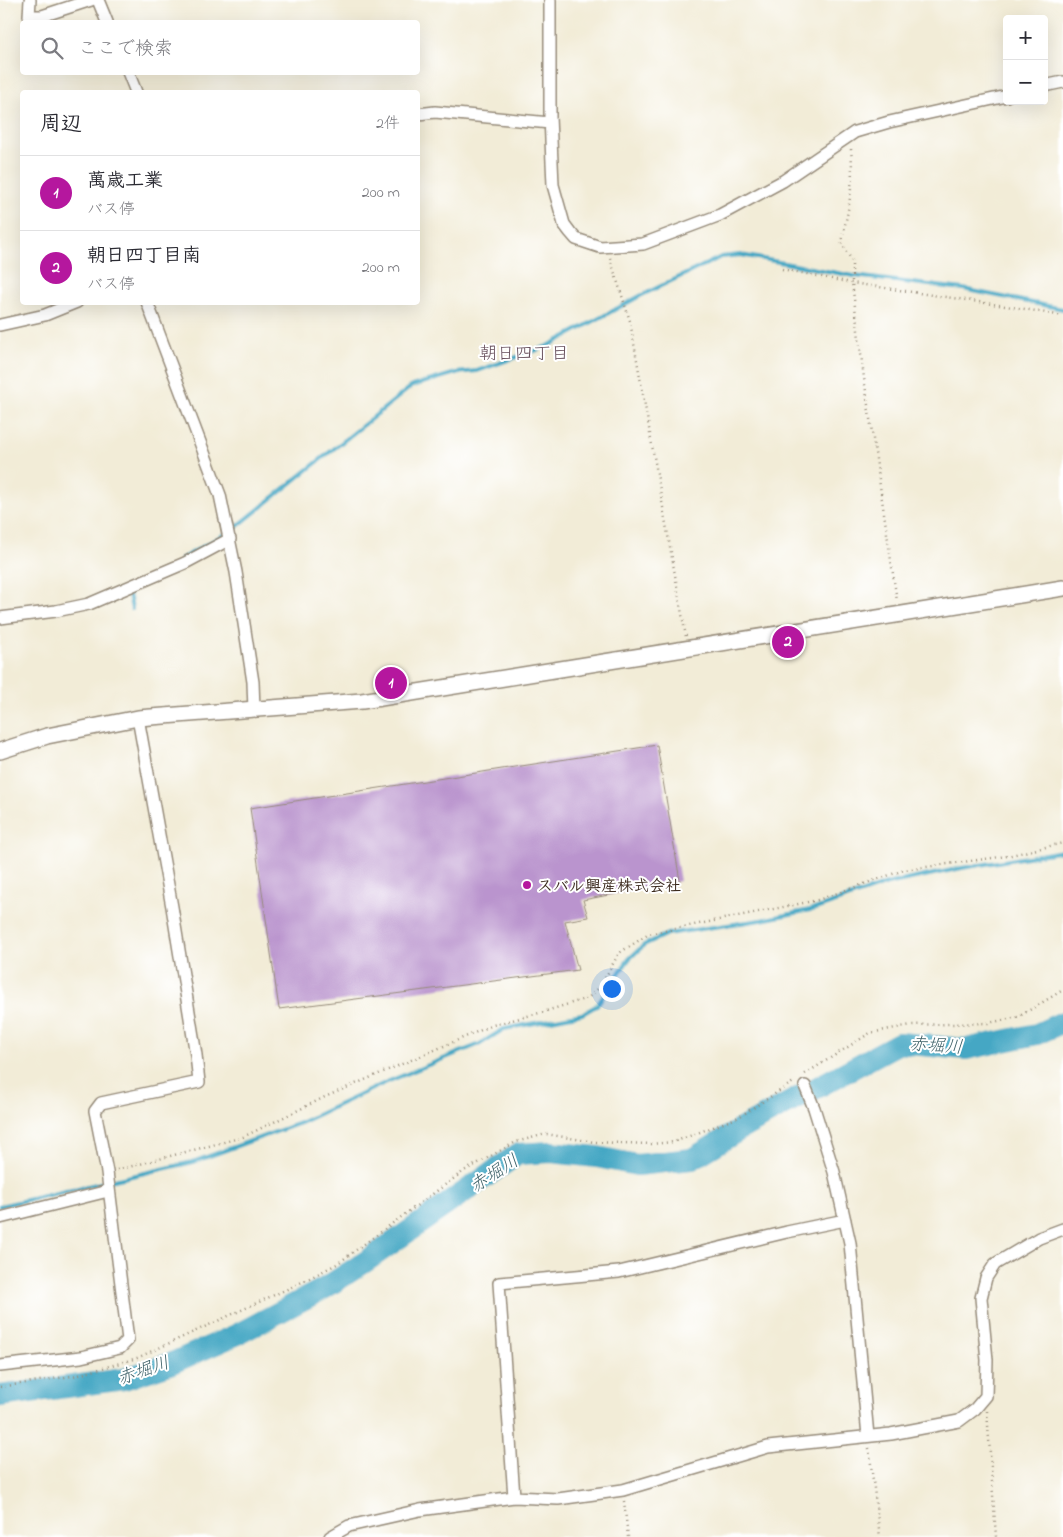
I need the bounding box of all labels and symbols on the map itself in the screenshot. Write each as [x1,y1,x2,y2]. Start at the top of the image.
district label: 朝日四丁目 [479,342,569,368]
pin: 2 [772,623,804,661]
pin: 1 [375,664,407,702]
place label: スバル興産株式会社 [537,875,681,899]
marker: スバル興産株式会社 [521,879,533,891]
your location [599,976,625,1002]
water label: 赤堀川 [908,1032,964,1062]
water label: 赤堀川 [465,1149,525,1200]
water label: 赤堀川 [114,1351,173,1393]

